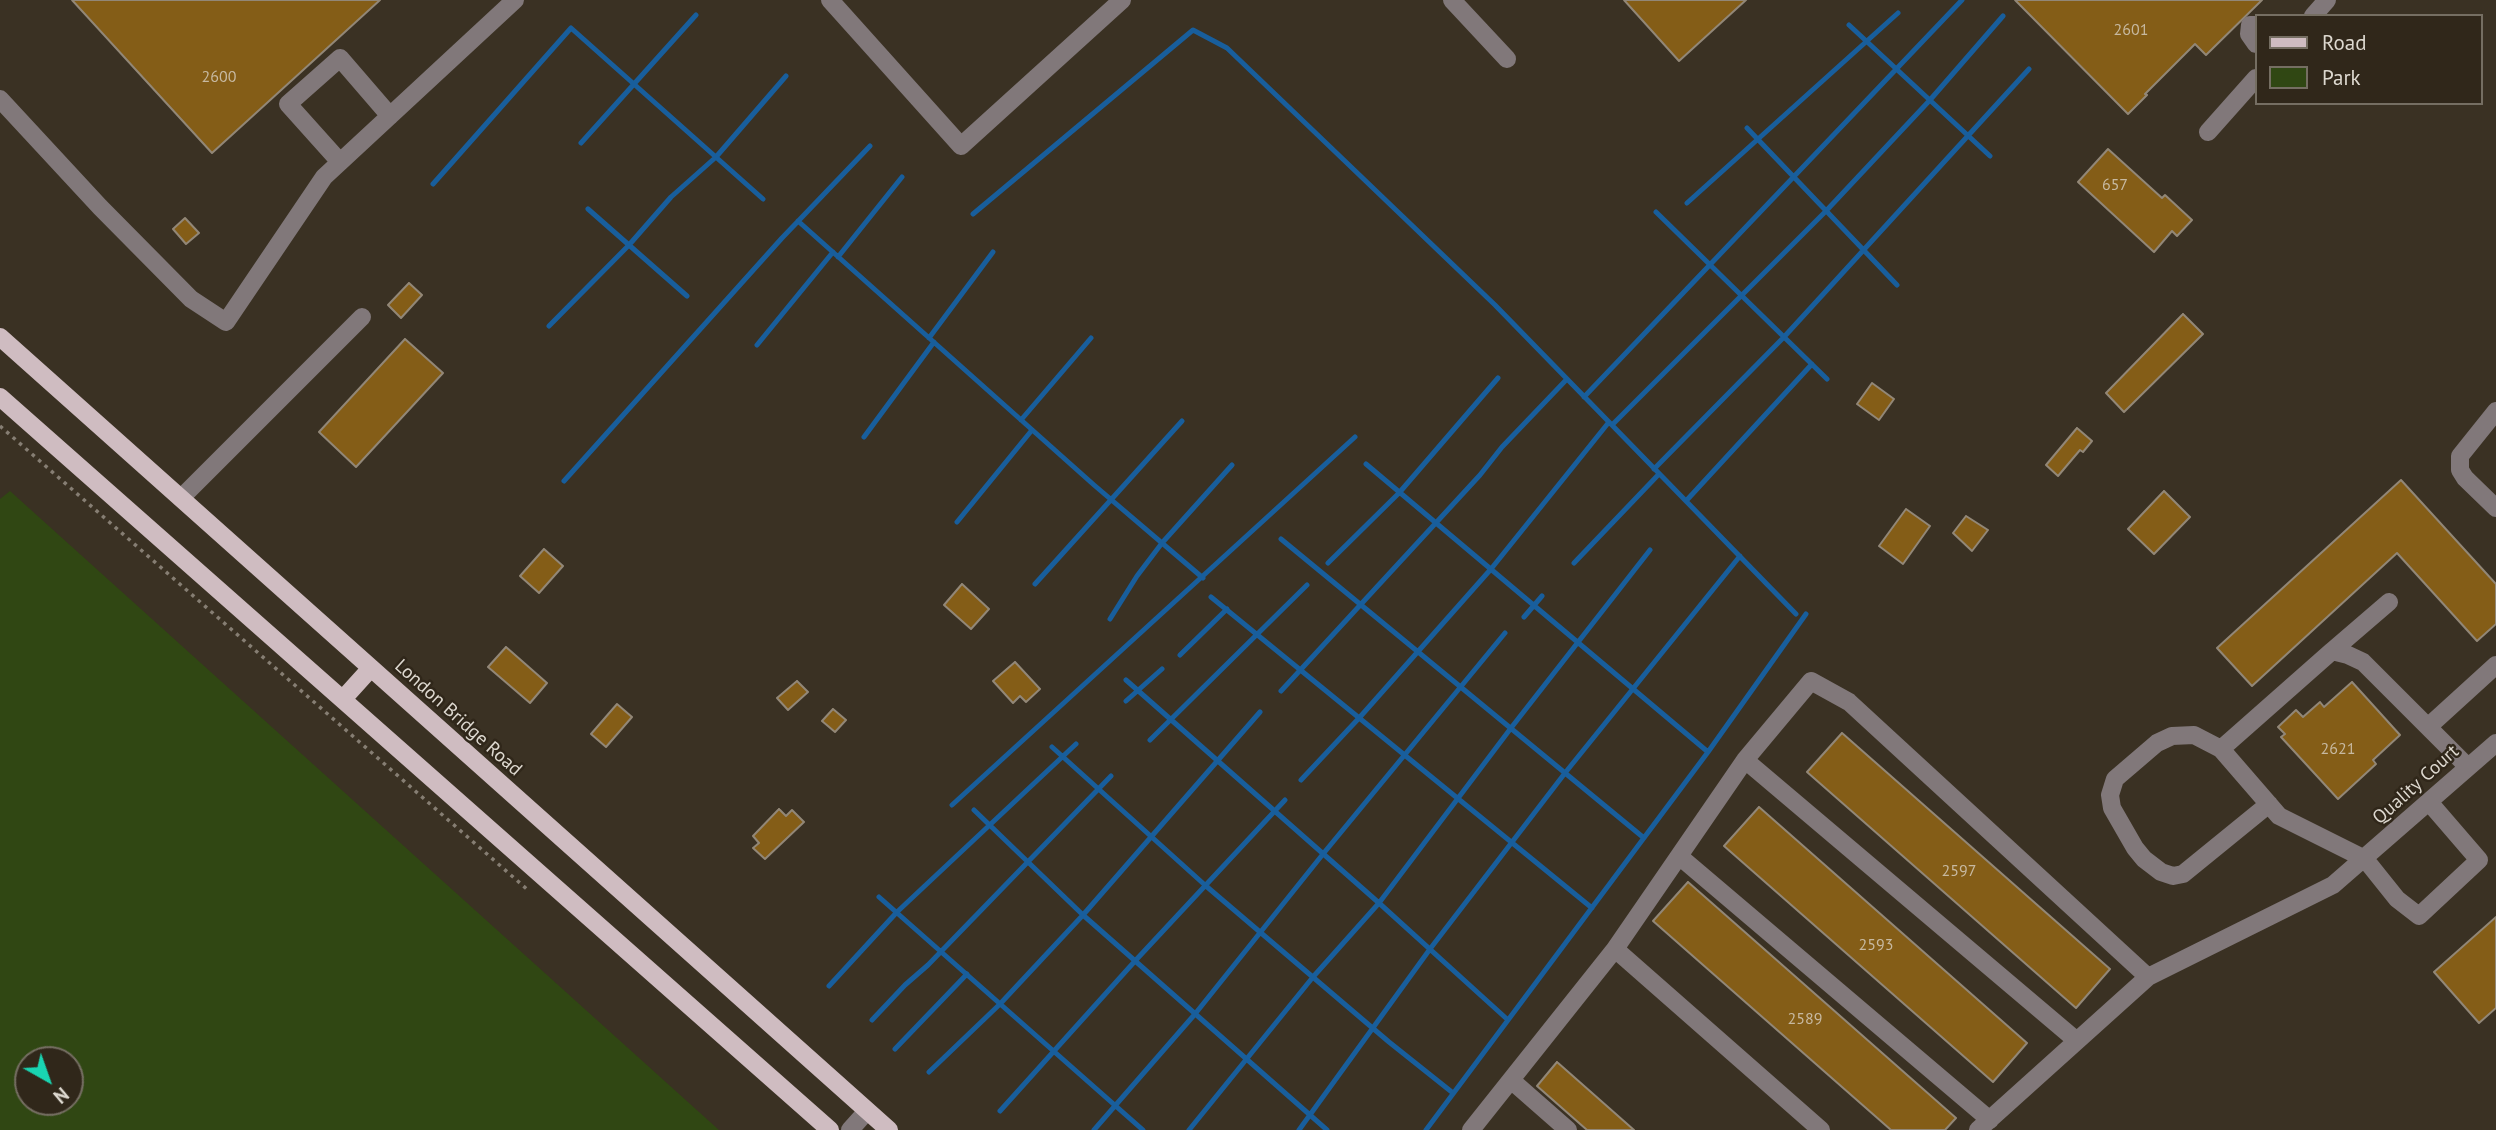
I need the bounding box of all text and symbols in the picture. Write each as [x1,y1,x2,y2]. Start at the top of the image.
legend [2254,14,2482,105]
house number: 2601 [2114,20,2148,40]
text: Road [2322,29,2366,56]
text: Park [2322,64,2361,91]
house number: 2600 [202,67,236,87]
house number: 657 [2102,175,2128,195]
street label: London Bridge Road [390,655,526,781]
house number: 2621 [2321,739,2355,759]
street label: Quality Court [2368,740,2464,830]
house number: 2597 [1942,861,1976,881]
house number: 2593 [1859,935,1893,955]
house number: 2589 [1788,1009,1822,1029]
north arrow [14,1046,84,1116]
text: N [49,1082,74,1109]

